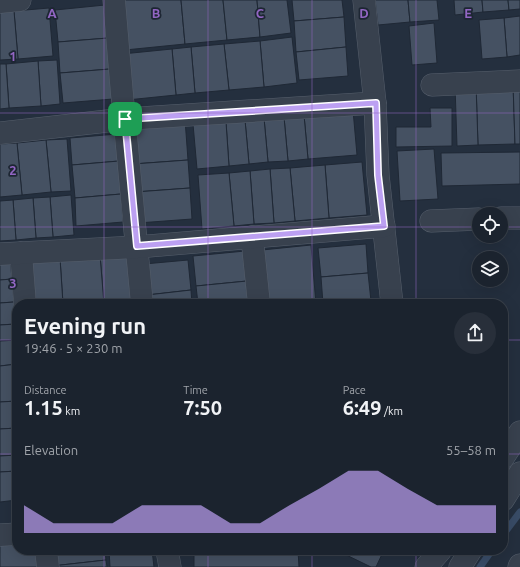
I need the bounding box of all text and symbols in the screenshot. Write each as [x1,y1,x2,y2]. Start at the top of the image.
text: A [47,6,57,20]
text: B [152,6,161,20]
text: C [256,6,265,20]
text: D [359,6,369,20]
text: E [464,6,472,20]
text: 1 [9,49,17,63]
pin [108,102,142,136]
icon: arrive [114,108,136,130]
text: 2 [9,163,17,177]
map controls [472,207,508,287]
button: locate [472,207,508,243]
button: layers [472,251,508,287]
text: 3 [9,276,17,290]
button: share [454,312,496,354]
text: Evening run [24,313,146,338]
text: 19:46 · 5 × 230 m [24,341,123,355]
text: Distance [24,384,67,396]
text: Time [183,384,208,396]
text: Pace [343,384,366,396]
text: 1.15 [24,396,63,419]
text: 7:50 [183,396,222,419]
text: 6:49 [343,396,381,419]
text: km [63,405,80,417]
text: /km [381,405,403,417]
text: Elevation [24,443,78,457]
text: 55–58 m [446,443,496,457]

